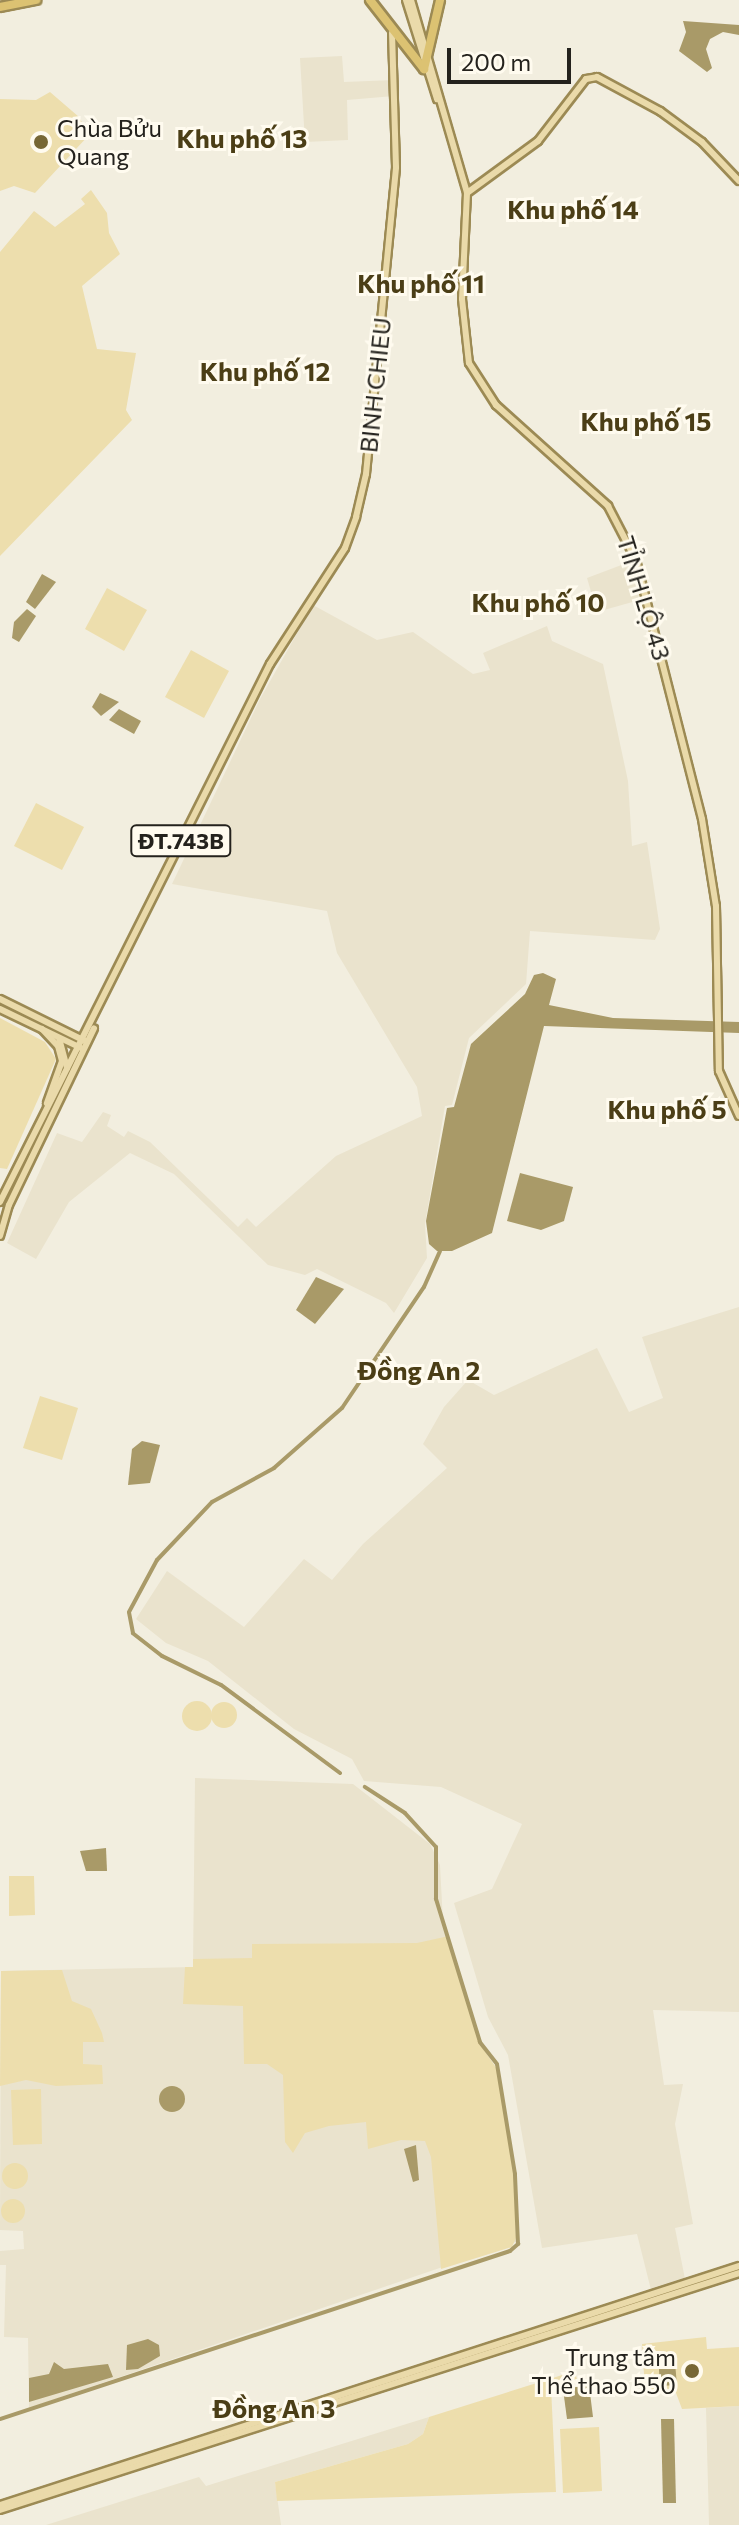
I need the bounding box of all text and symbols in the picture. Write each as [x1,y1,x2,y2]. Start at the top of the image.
scale bar [451,32,575,82]
text: 200 m [461,47,531,76]
place label: Chùa Bửu Quang [57,114,162,170]
district label: Khu phố 13 [177,122,307,154]
marker: Chùa Bửu Quang [32,133,50,151]
district label: Khu phố 14 [507,193,639,225]
district label: Khu phố 11 [357,267,485,299]
street label: BINH CHIEU [354,316,396,454]
district label: Khu phố 12 [200,355,330,387]
district label: Khu phố 15 [581,405,711,437]
street label: TỈNH LỘ 43 [611,532,677,664]
district label: Khu phố 10 [472,586,604,618]
road number: ĐT.743B [129,823,233,859]
district label: Khu phố 5 [607,1093,727,1125]
district label: Đồng An 2 [358,1354,480,1386]
place label: Trung tâm Thể thao 550 [531,2343,676,2399]
marker: Trung tâm Thể thao 550 [683,2362,701,2380]
district label: Đồng An 3 [213,2392,335,2424]

